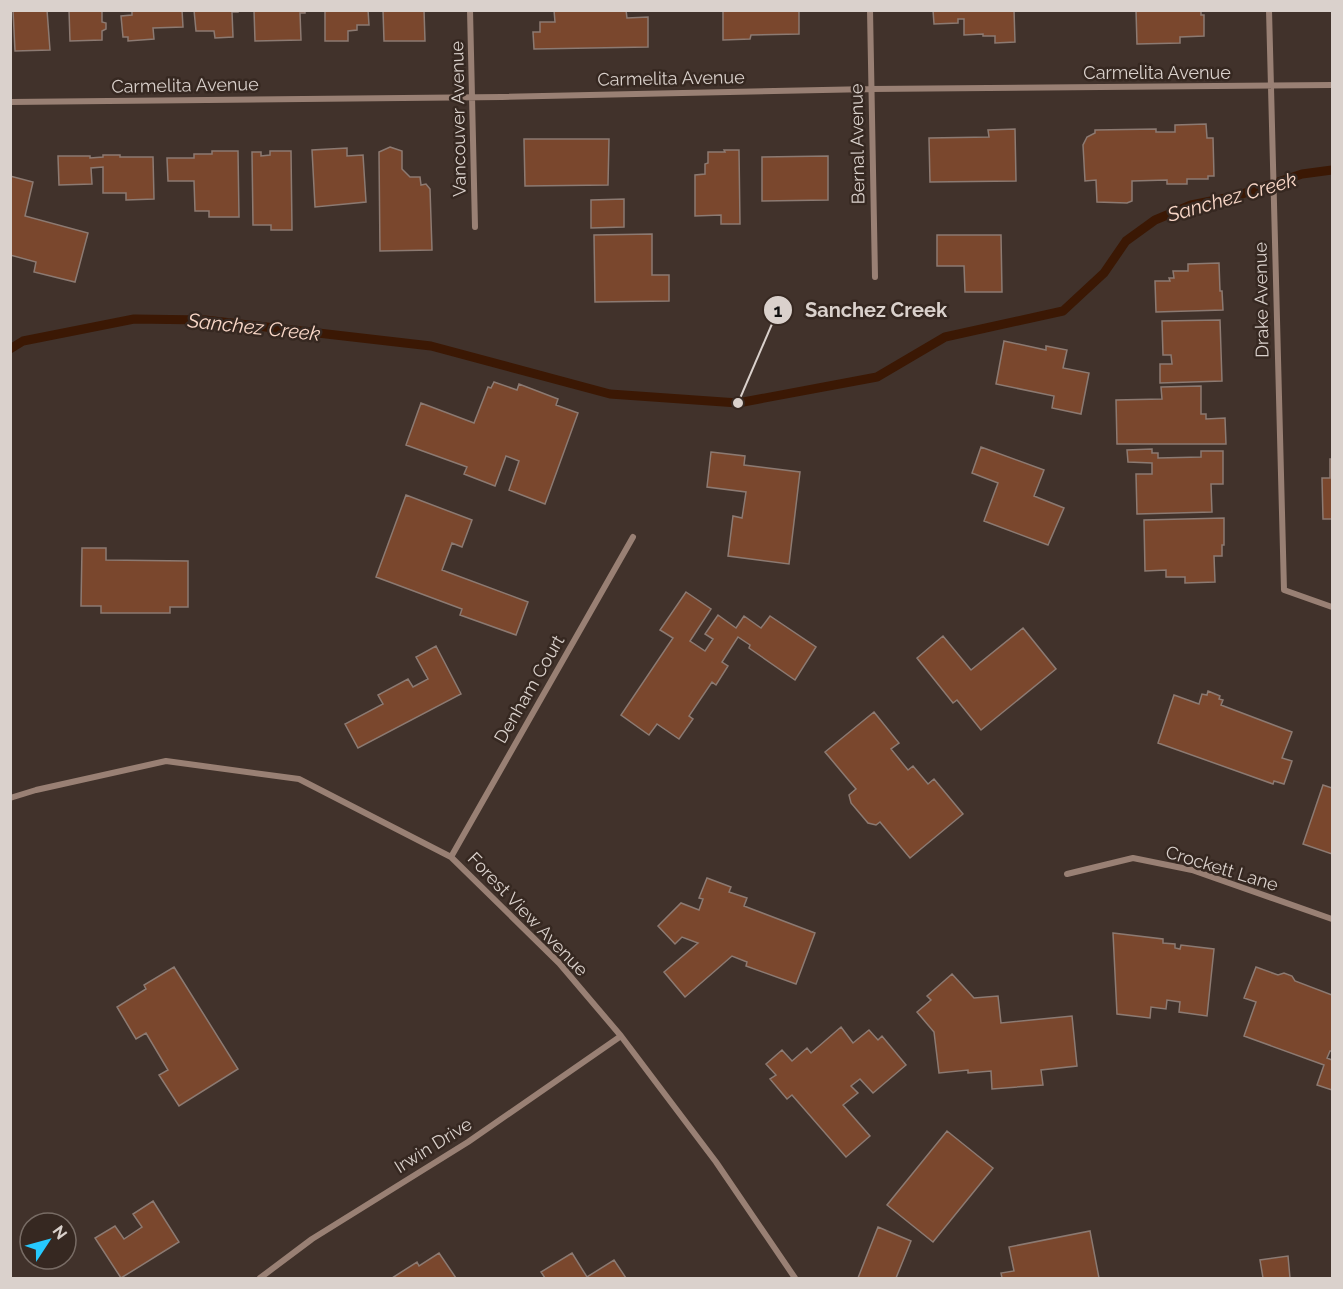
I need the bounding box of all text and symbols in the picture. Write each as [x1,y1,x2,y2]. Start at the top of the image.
street label: Vancouver Avenue [446,41,470,197]
street label: Carmelita Avenue [1083,62,1231,83]
street label: Carmelita Avenue [597,66,745,90]
street label: Carmelita Avenue [111,73,259,97]
street label: Bernal Avenue [845,83,869,205]
water label: Sanchez Creek [1164,167,1300,227]
street label: Drake Avenue [1249,242,1273,358]
callout: Sanchez Creek [763,291,959,329]
text: Sanchez Creek [805,298,948,322]
text: 1 [774,300,783,321]
water label: Sanchez Creek [185,308,322,346]
street label: Denham Court [490,631,568,747]
street label: Crockett Lane [1163,841,1281,895]
street label: Forest View Avenue [464,848,593,981]
street label: Irwin Drive [390,1113,476,1177]
north arrow [18,1211,78,1271]
text: N [48,1222,71,1243]

